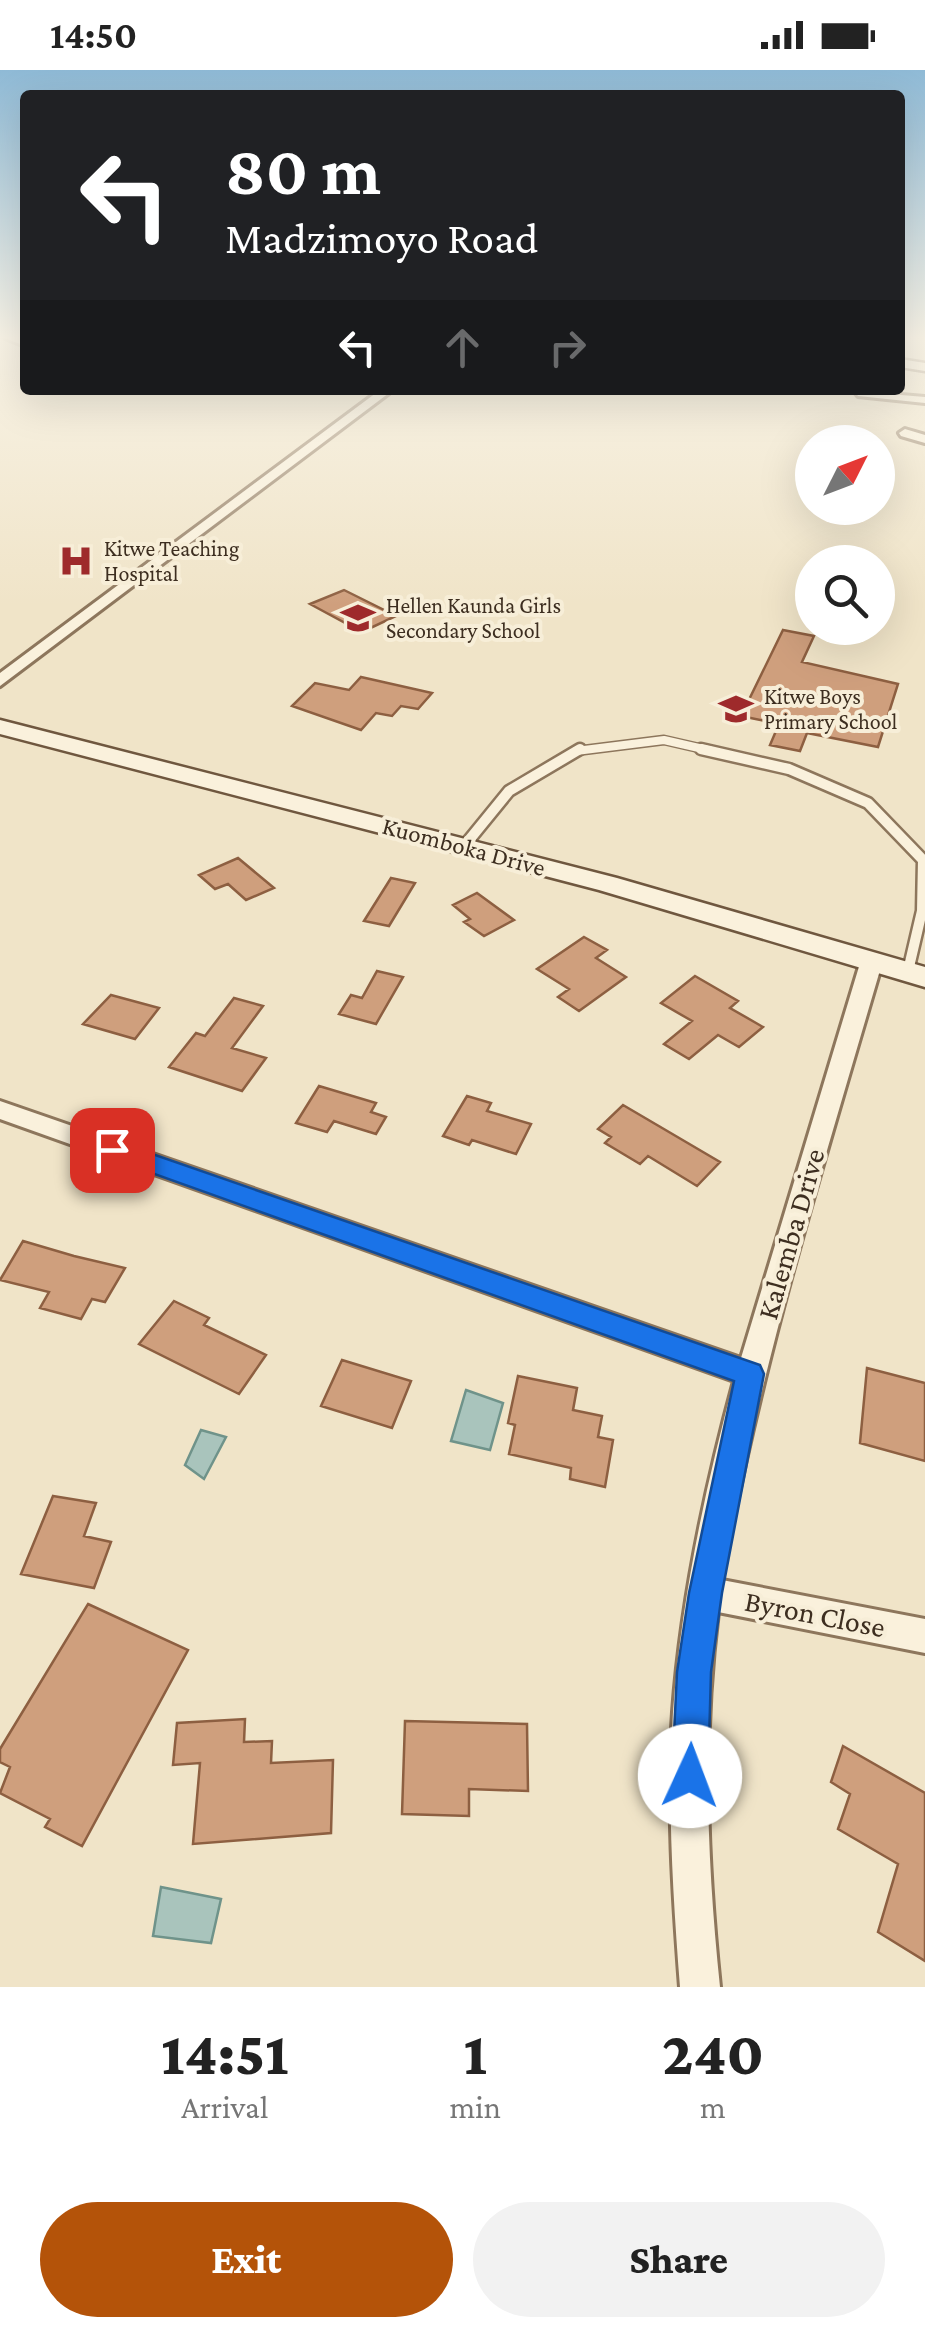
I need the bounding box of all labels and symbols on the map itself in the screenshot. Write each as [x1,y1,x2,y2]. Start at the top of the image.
north arrow [795,425,895,525]
place label: Kitwe Teaching Hospital [104,536,240,586]
hospital icon: Kitwe Teaching Hospital [57,542,95,580]
place label: Hellen Kaunda Girls Secondary School [386,593,561,643]
school or university icon: Hellen Kaunda Girls Secondary School [339,599,377,637]
place label: Kitwe Boys Primary School [764,684,898,734]
school or university icon: Kitwe Boys Primary School [717,690,755,728]
street label: Kuomboka Drive [380,812,548,881]
pin [70,1108,155,1193]
street label: Kalemba Drive [750,1145,831,1323]
street label: Byron Close [742,1584,888,1644]
position arrow [638,1724,742,1828]

